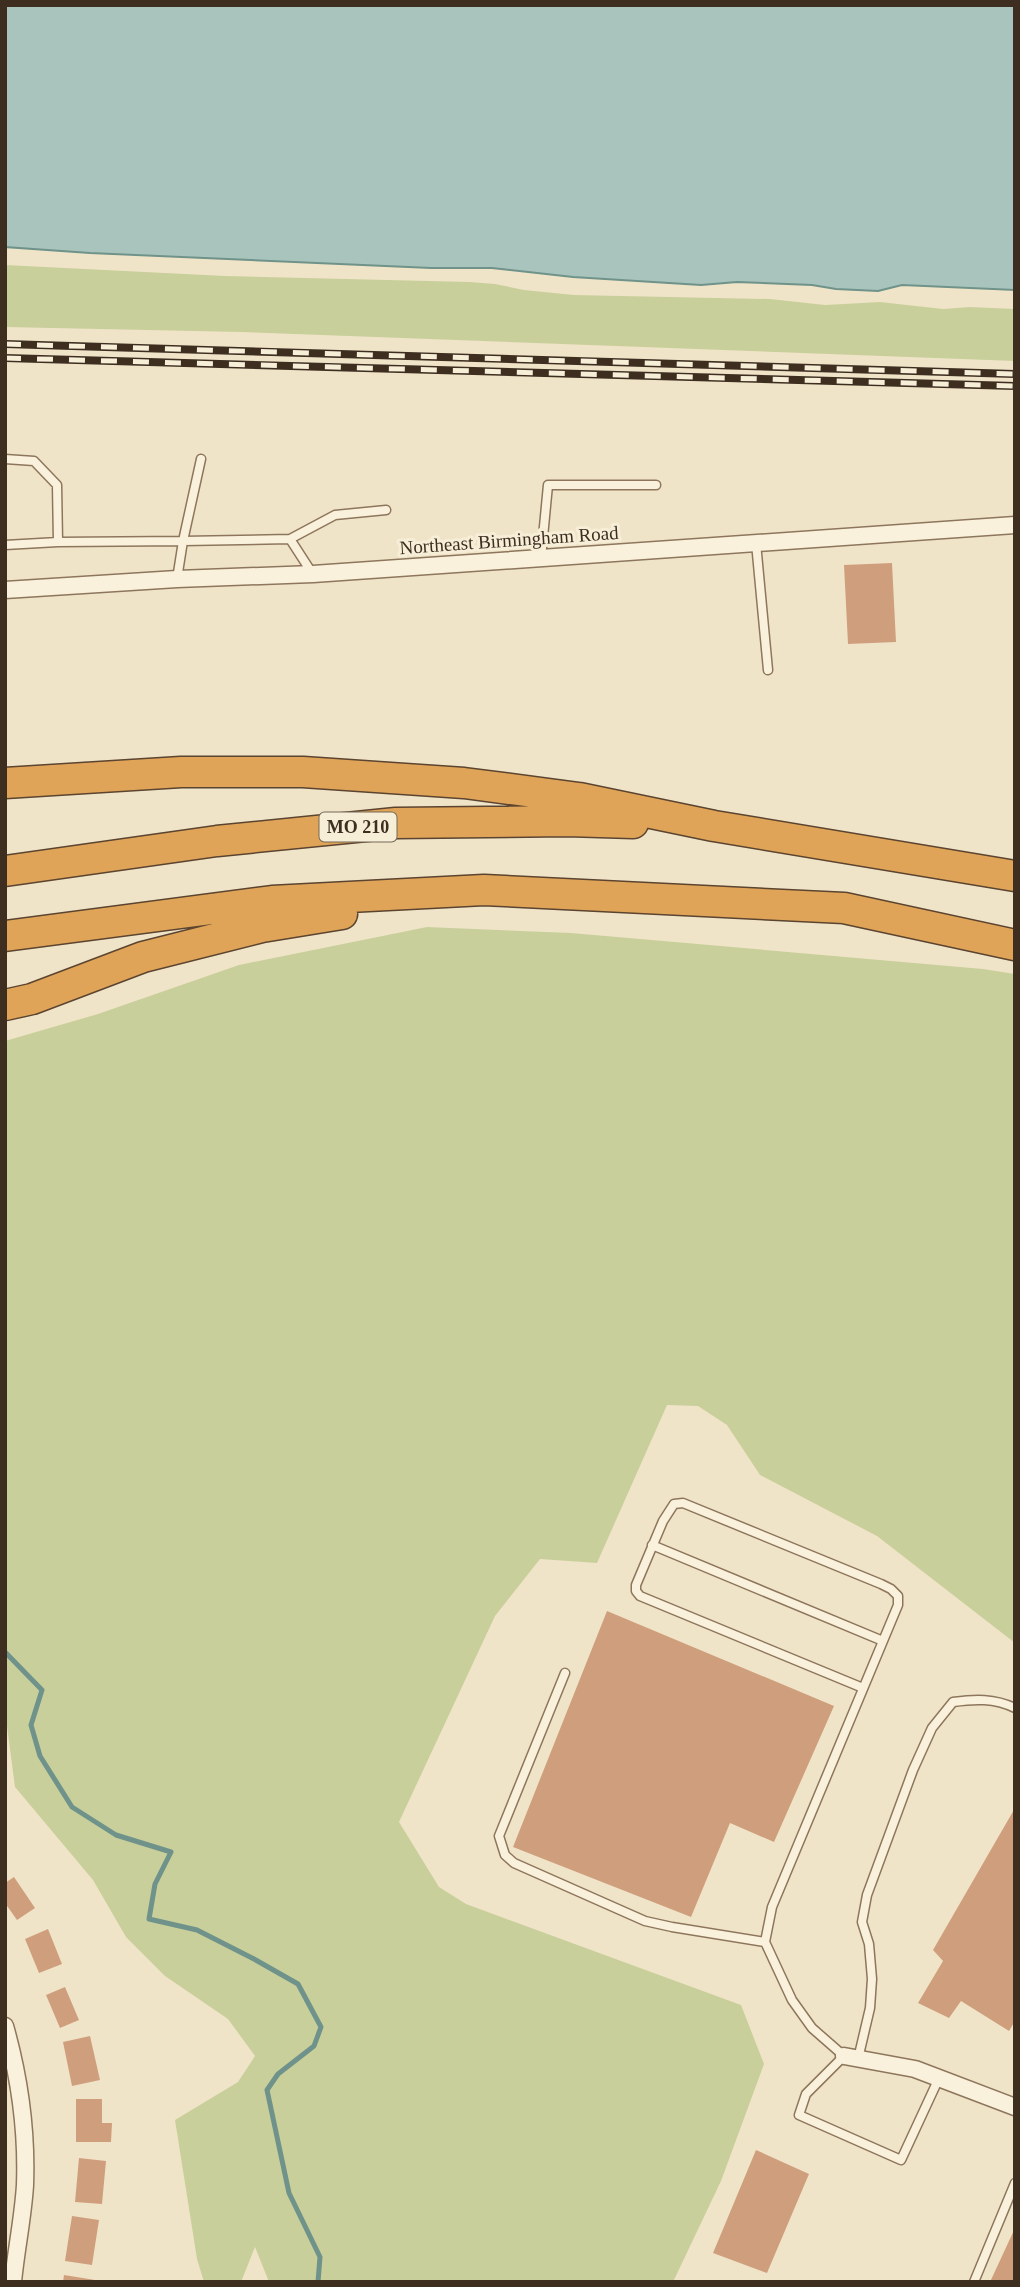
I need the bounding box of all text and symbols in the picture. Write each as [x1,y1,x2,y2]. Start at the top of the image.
street label: Northeast Birmingham Road [399,522,620,558]
road number: MO 210 [320,812,396,842]

